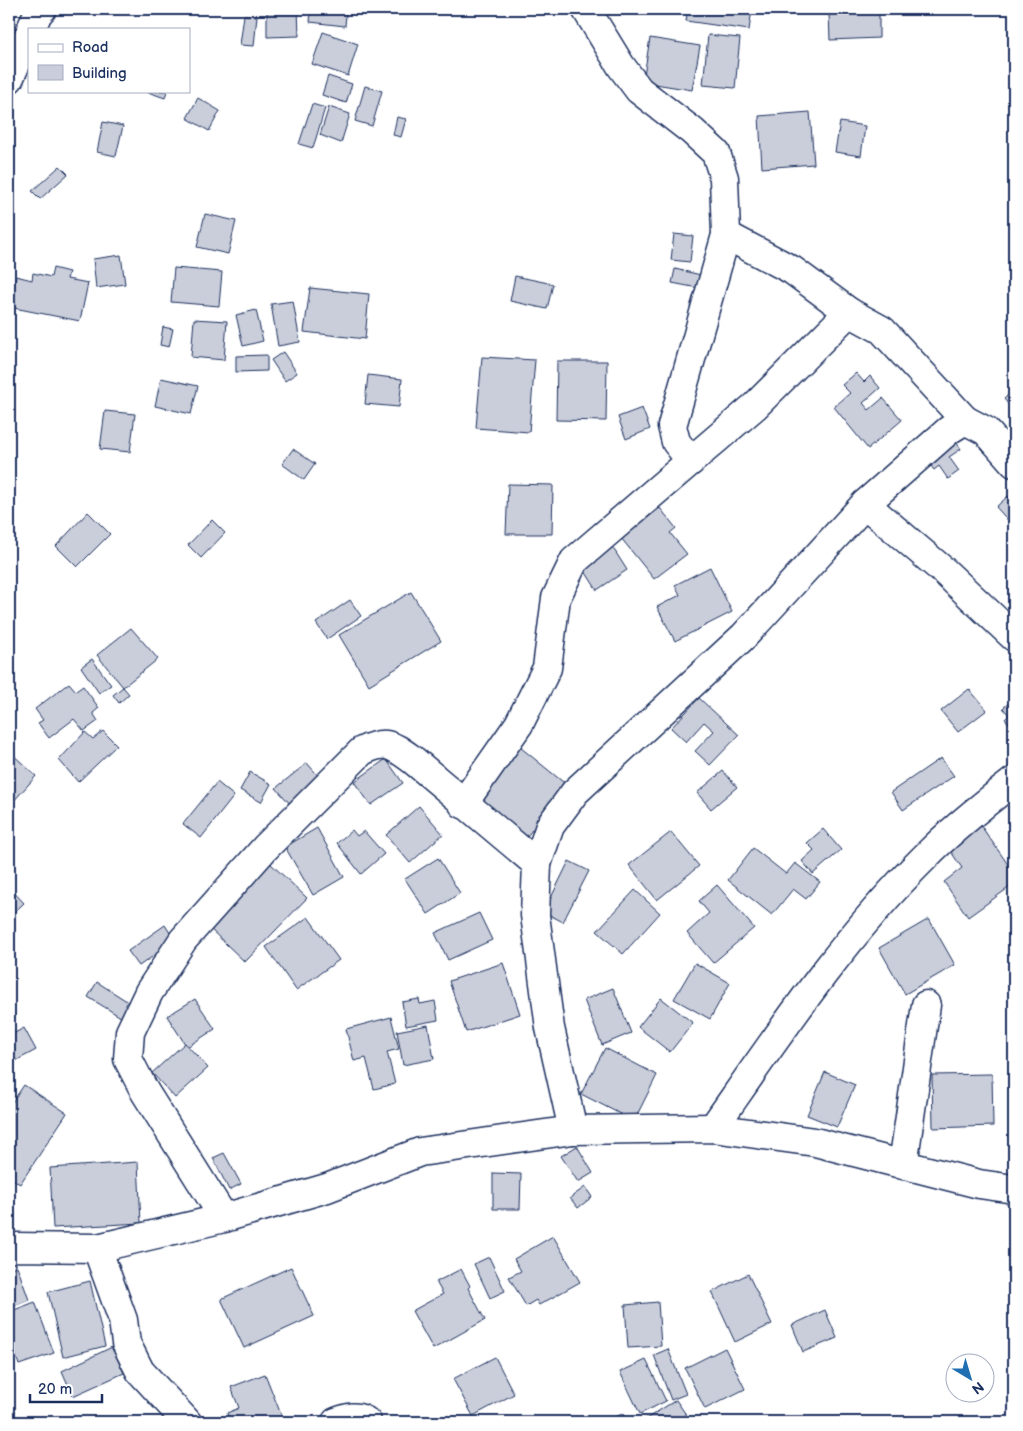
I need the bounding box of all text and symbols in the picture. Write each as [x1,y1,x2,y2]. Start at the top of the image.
legend [28,28,190,92]
text: Road [72,38,108,57]
text: Building [72,64,127,83]
north arrow [946,1354,996,1404]
scale bar [30,1371,102,1403]
text: N [968,1378,987,1398]
text: 20 m [38,1380,72,1399]

